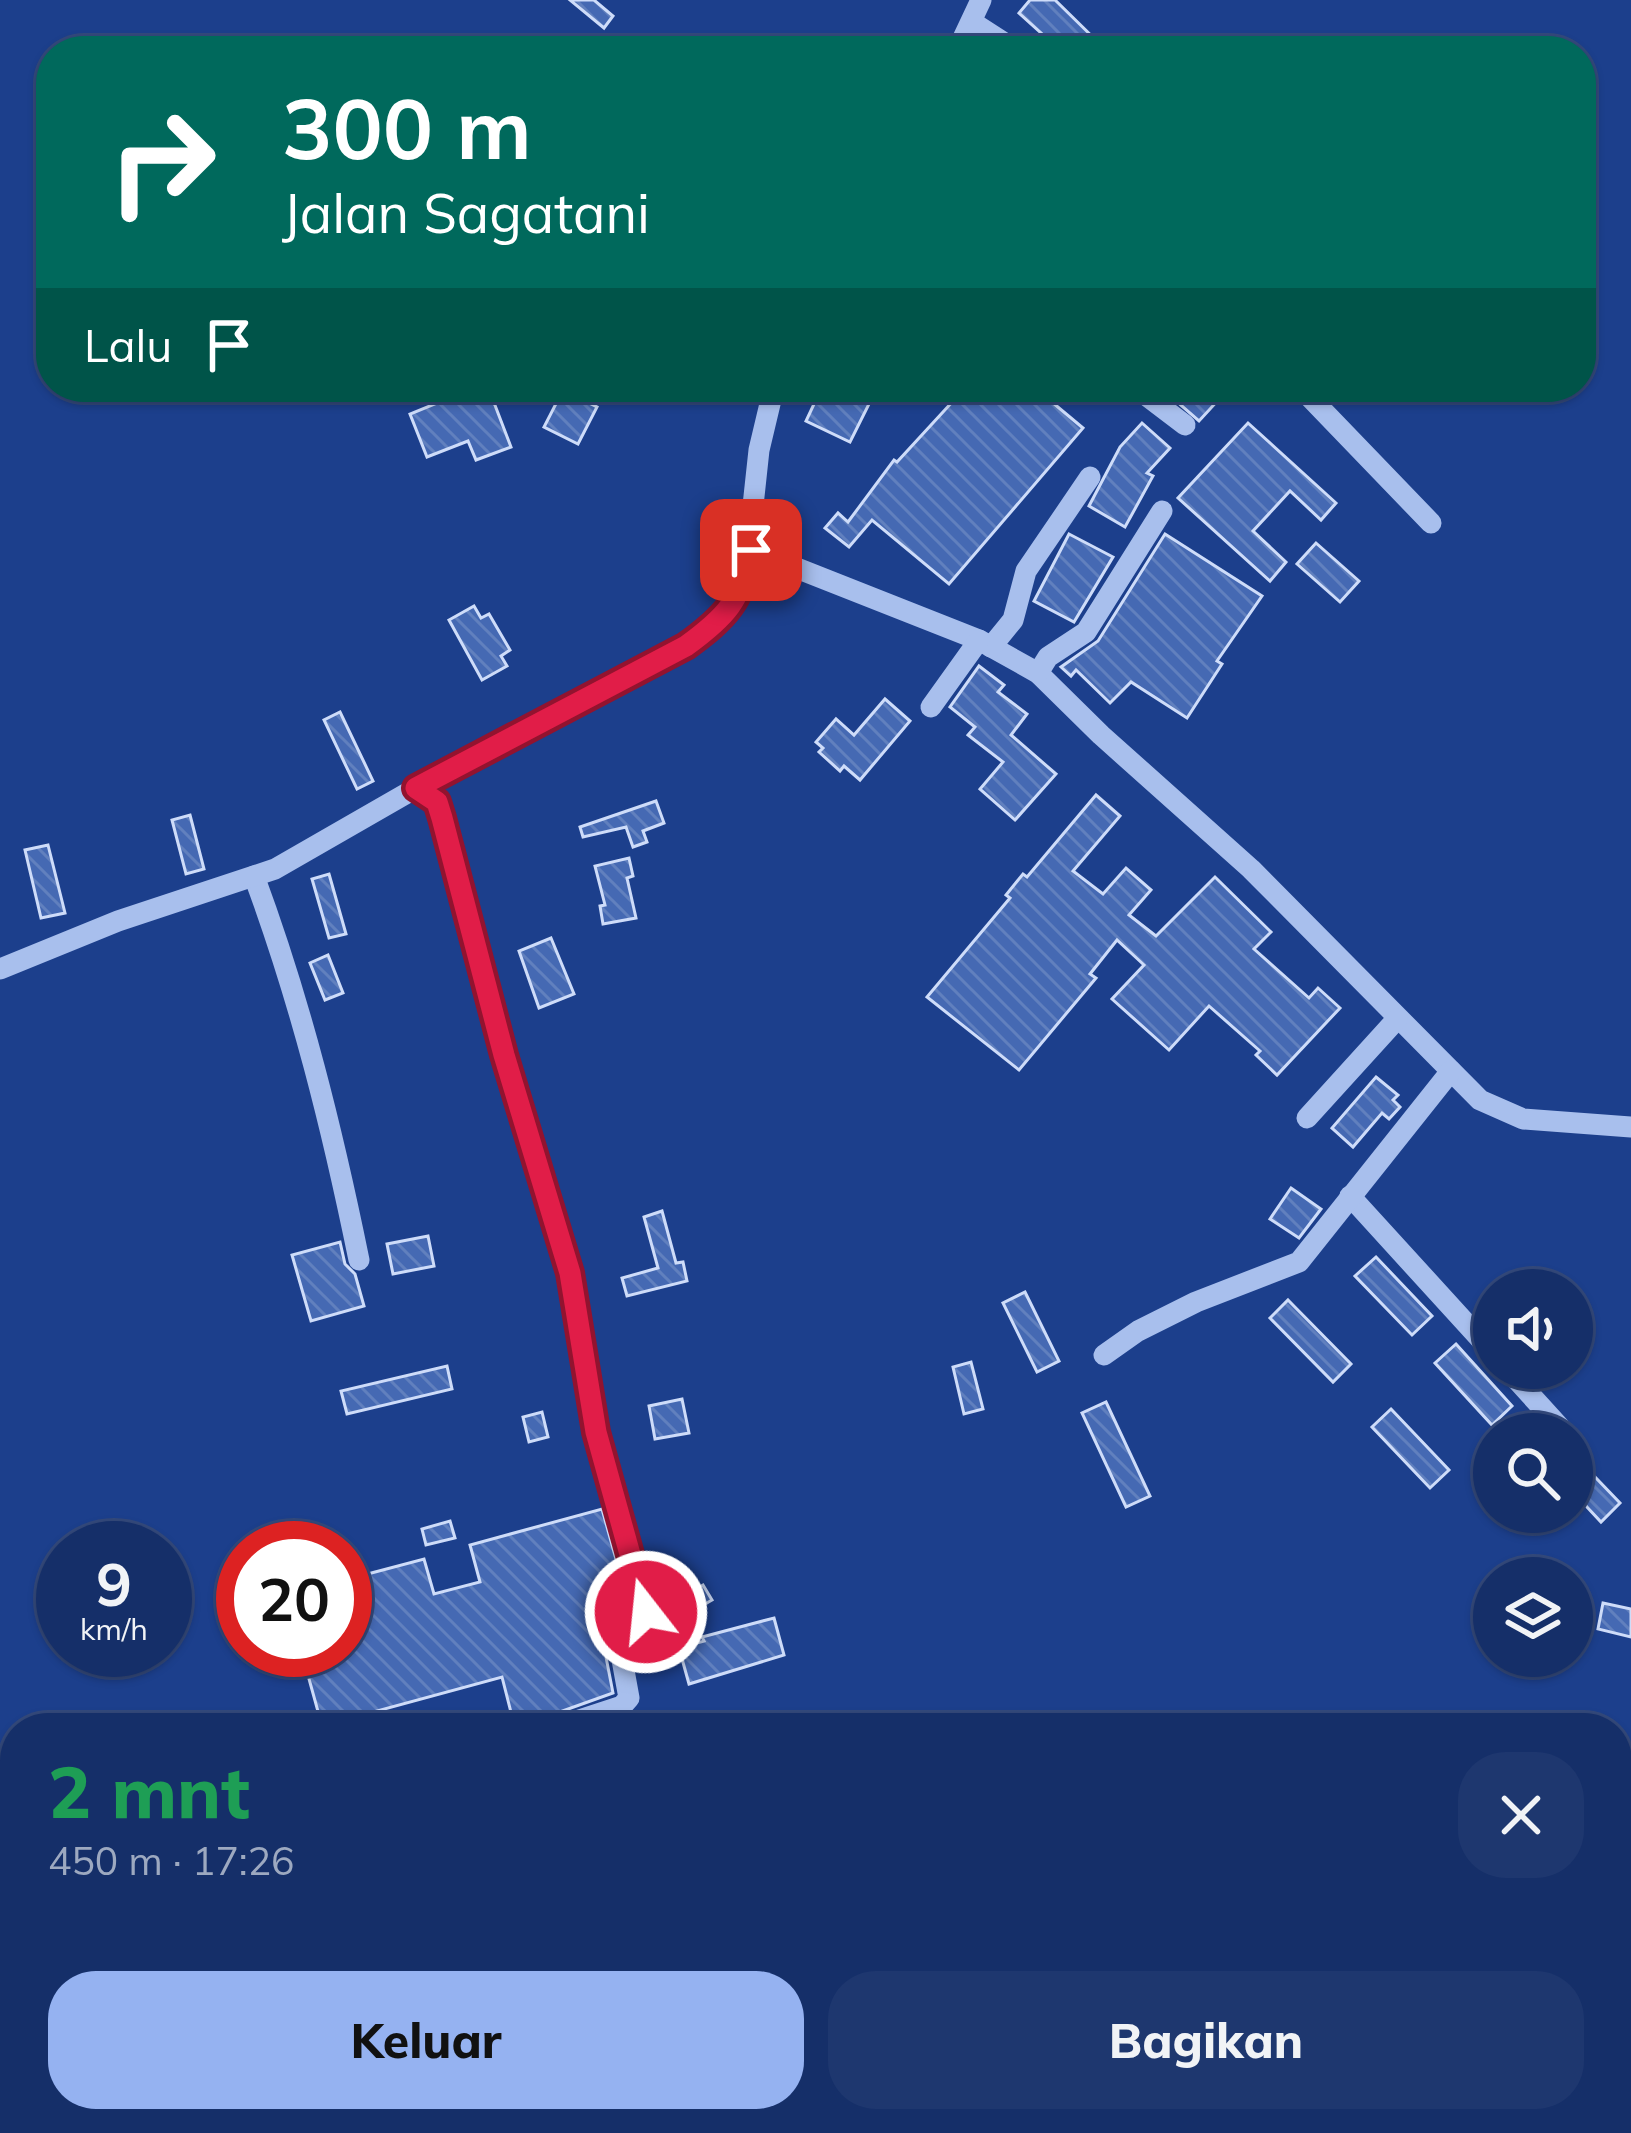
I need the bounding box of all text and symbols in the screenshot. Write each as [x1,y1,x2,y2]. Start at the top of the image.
text: 300 m [282,75,532,180]
icon: right [84,84,240,240]
text: Jalan Sagatani [282,179,650,247]
icon: arrive [196,312,262,378]
text: Lalu [84,317,172,373]
pin [700,499,802,601]
icon: arrive [718,517,784,583]
map controls [1473,1269,1593,1677]
button: sound [1473,1269,1593,1389]
button: search [1473,1413,1593,1533]
speed limit sign: 20 [216,1521,372,1677]
text: 9 [96,1546,132,1621]
position arrow [583,1549,709,1675]
button: layers [1473,1557,1593,1677]
text: km/h [80,1610,148,1648]
text: 2 mnt [48,1746,250,1836]
button: close [1458,1752,1584,1878]
text: 450 m · 17:26 [48,1836,294,1885]
button: Keluar [48,1971,804,2109]
button: Bagikan [828,1971,1584,2109]

